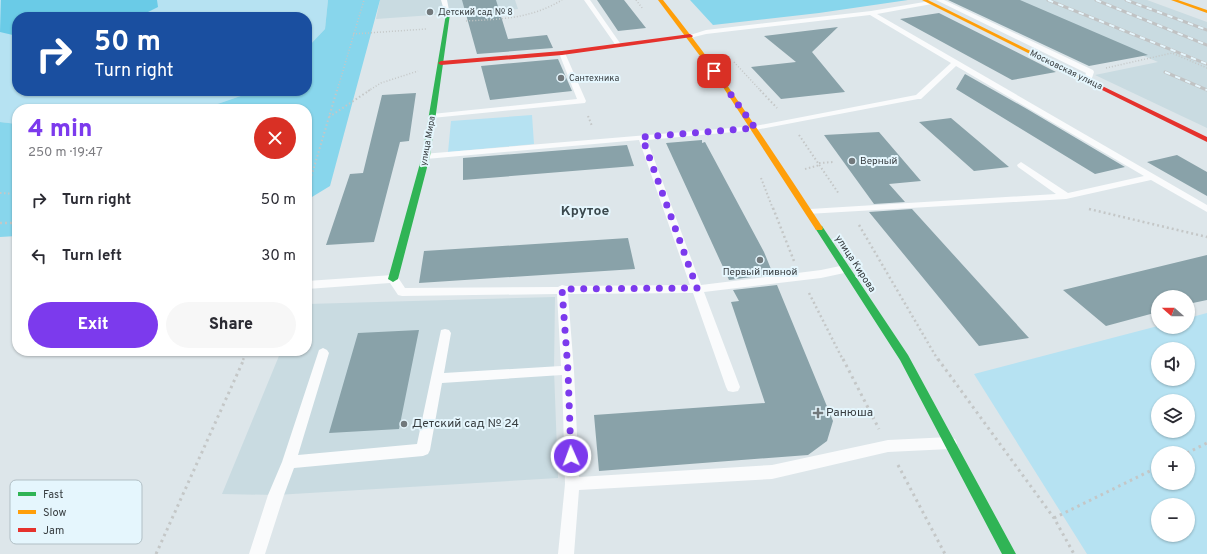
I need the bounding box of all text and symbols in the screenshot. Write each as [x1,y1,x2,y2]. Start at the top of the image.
marker: Детский сад № 8 [425,7,435,17]
place label: Детский сад № 8 [438,7,513,18]
text: 50 m [94,25,161,61]
icon: right [28,28,80,80]
street label: Московская улица [1028,48,1104,92]
pin [697,54,731,88]
text: Turn right [94,60,174,83]
icon: arrive [703,60,725,82]
marker: Сантехника [556,73,566,83]
place label: Сантехника [569,73,619,84]
text: 4 min [28,115,92,145]
street label: улица Мира [418,115,438,167]
button: close [254,117,296,159]
text: 250 m · 19:47 [28,145,103,161]
place label: Верный [860,155,898,168]
marker: Верный [847,156,857,166]
icon: right [28,189,50,211]
text: Turn right [62,191,131,210]
text: 50 m [261,191,296,210]
district label: Крутое [561,203,609,220]
street label: улица Кирова [832,233,878,295]
icon: left [28,245,50,267]
text: Turn left [62,247,122,266]
text: 30 m [261,247,296,266]
marker: Первый пивной [755,255,765,265]
place label: Первый пивной [723,266,797,279]
north arrow [1151,290,1195,334]
map controls [1151,290,1195,542]
button: Exit [28,302,158,348]
button: Share [166,302,296,348]
button: sound [1151,342,1195,386]
button: layers [1151,394,1195,438]
place label: Ранюша [826,405,873,421]
marker: Ранюша [813,408,823,418]
place label: Детский сад № 24 [412,416,519,432]
marker: Детский сад № 24 [399,419,409,429]
position arrow [550,435,592,477]
button: + [1151,446,1195,490]
legend [10,480,142,544]
text: Fast [43,488,63,502]
button: − [1151,498,1195,542]
text: Slow [43,506,66,520]
text: Jam [43,524,64,538]

